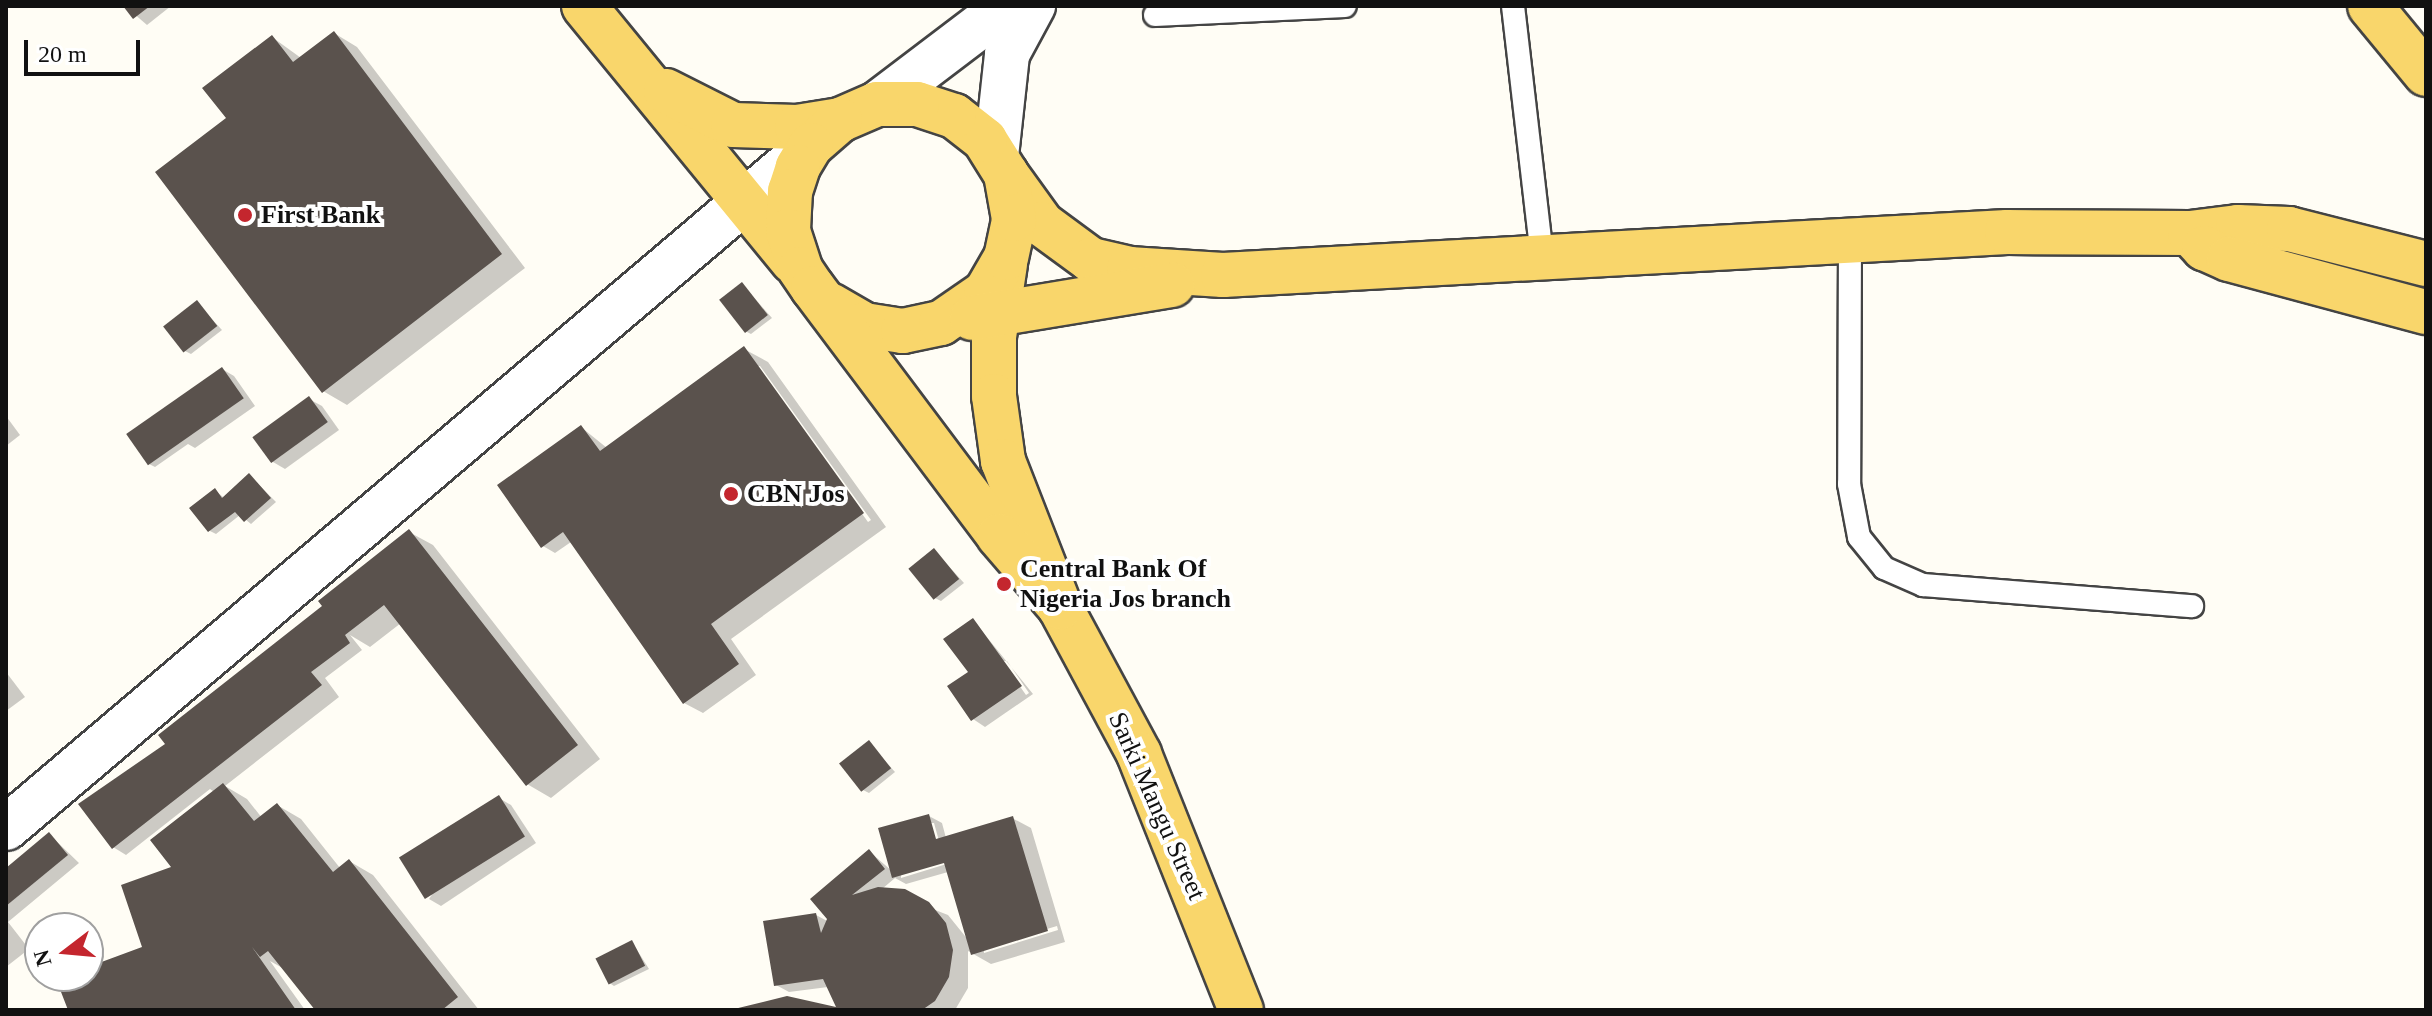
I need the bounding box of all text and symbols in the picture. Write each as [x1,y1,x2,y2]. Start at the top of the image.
scale bar [28,24,144,74]
text: 20 m [38,41,87,67]
place label: First Bank [261,199,380,231]
marker: First Bank [236,206,254,224]
place label: CBN Jos [747,478,845,510]
marker: CBN Jos [722,485,740,503]
place label: Central Bank Of Nigeria Jos branch [1020,553,1231,614]
marker: Central Bank Of Nigeria Jos branch [995,575,1013,593]
street label: Sarki Mangu Street [1102,707,1212,905]
north arrow [24,912,104,992]
text: N [28,947,57,969]

